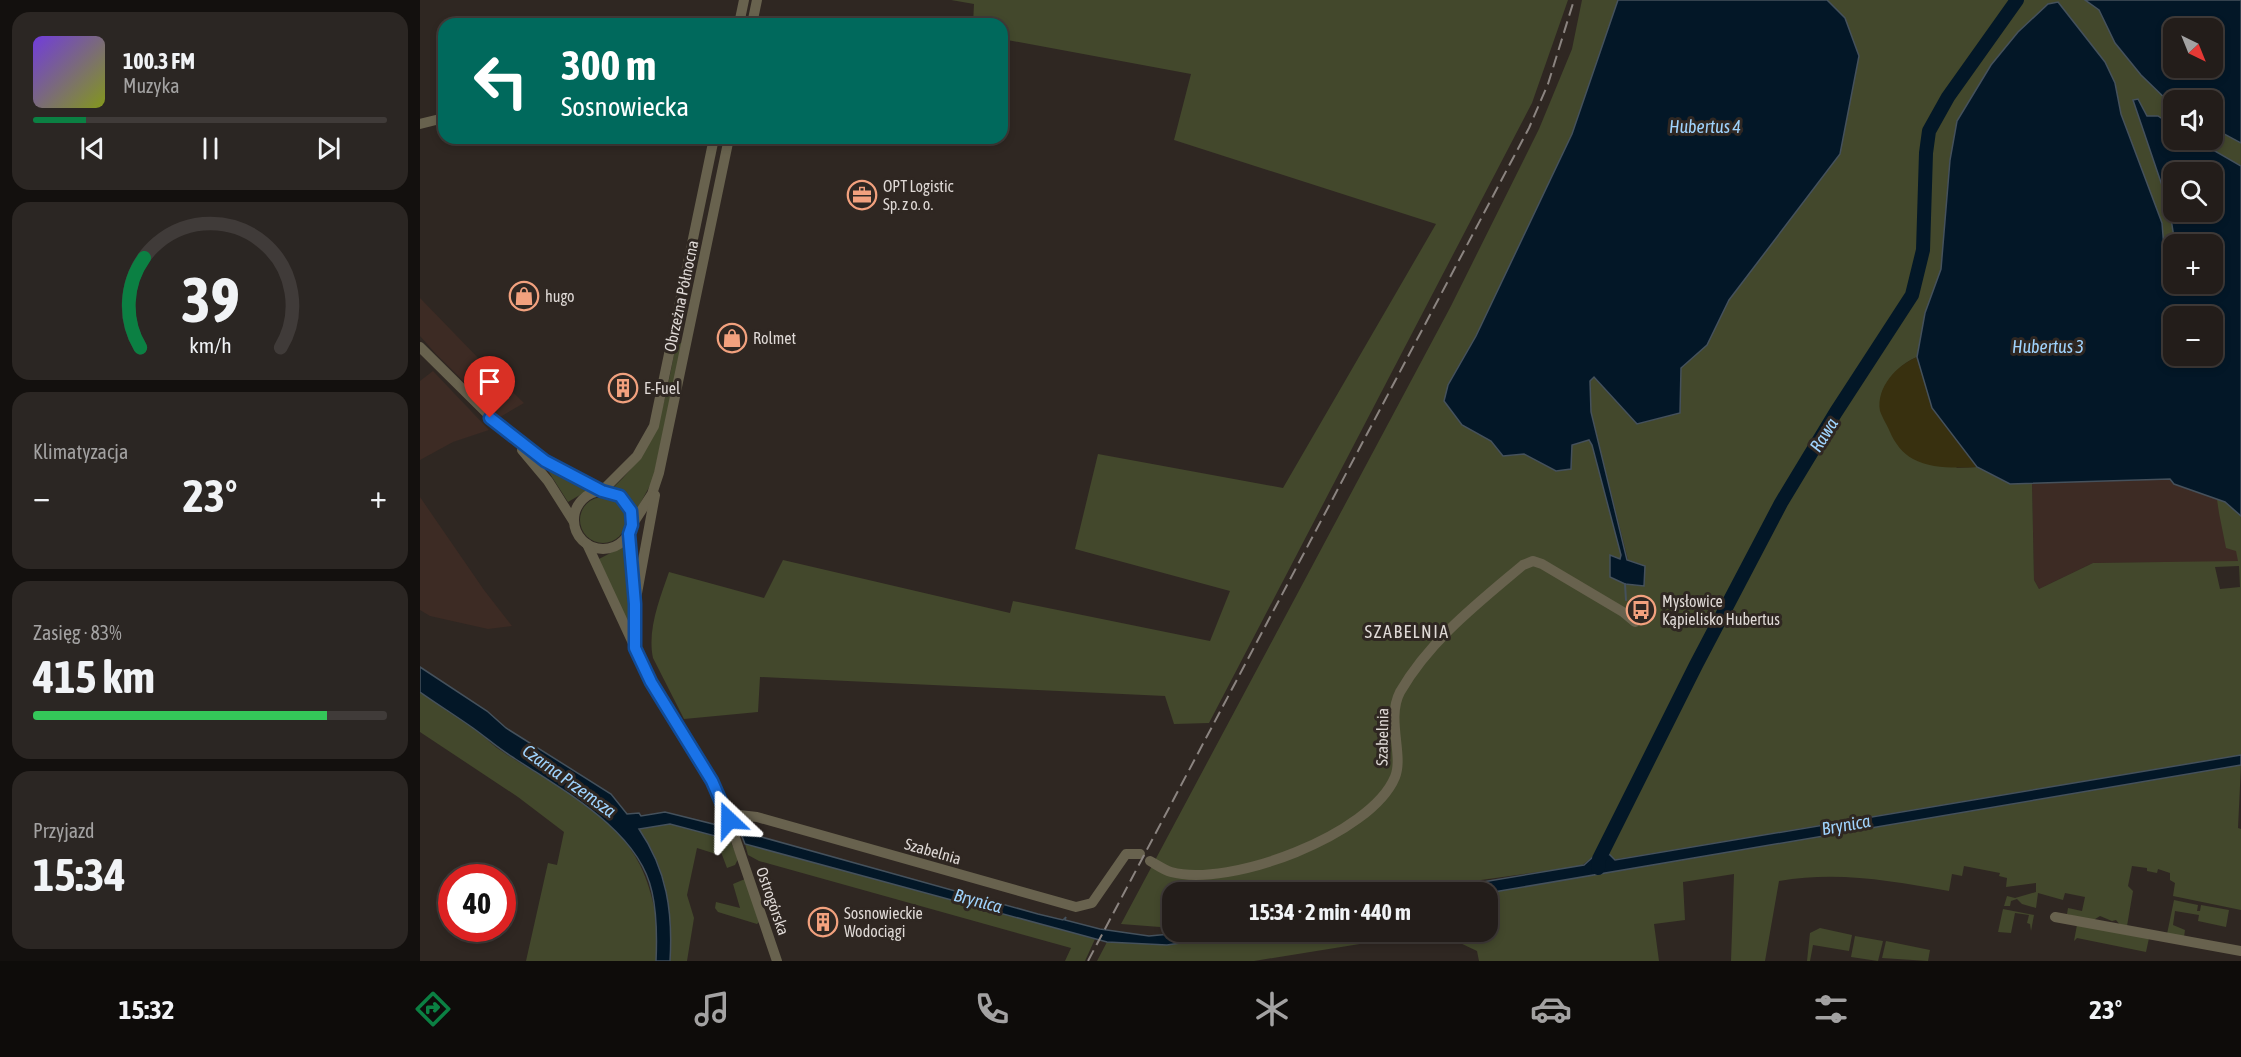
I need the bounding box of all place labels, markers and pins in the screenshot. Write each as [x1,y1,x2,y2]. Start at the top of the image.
place label: OPT Logistic Sp. z o. o. [883,177,954,214]
office icon: OPT Logistic Sp. z o. o. [846,179,878,211]
shop icon: hugo [508,280,540,312]
place label: hugo [545,287,575,306]
shop icon: Rolmet [716,322,748,354]
place label: Rolmet [753,329,797,347]
pin [464,356,515,418]
building icon: E-Fuel [607,372,639,404]
place label: E-Fuel [644,379,681,397]
place label: Mysłowice Kąpielisko Hubertus [1662,592,1780,629]
bus stop icon: Mysłowice Kąpielisko Hubertus [1625,594,1657,626]
place label: Sosnowieckie Wodociągi [844,904,923,941]
building icon: Sosnowieckie Wodociągi [807,906,839,938]

